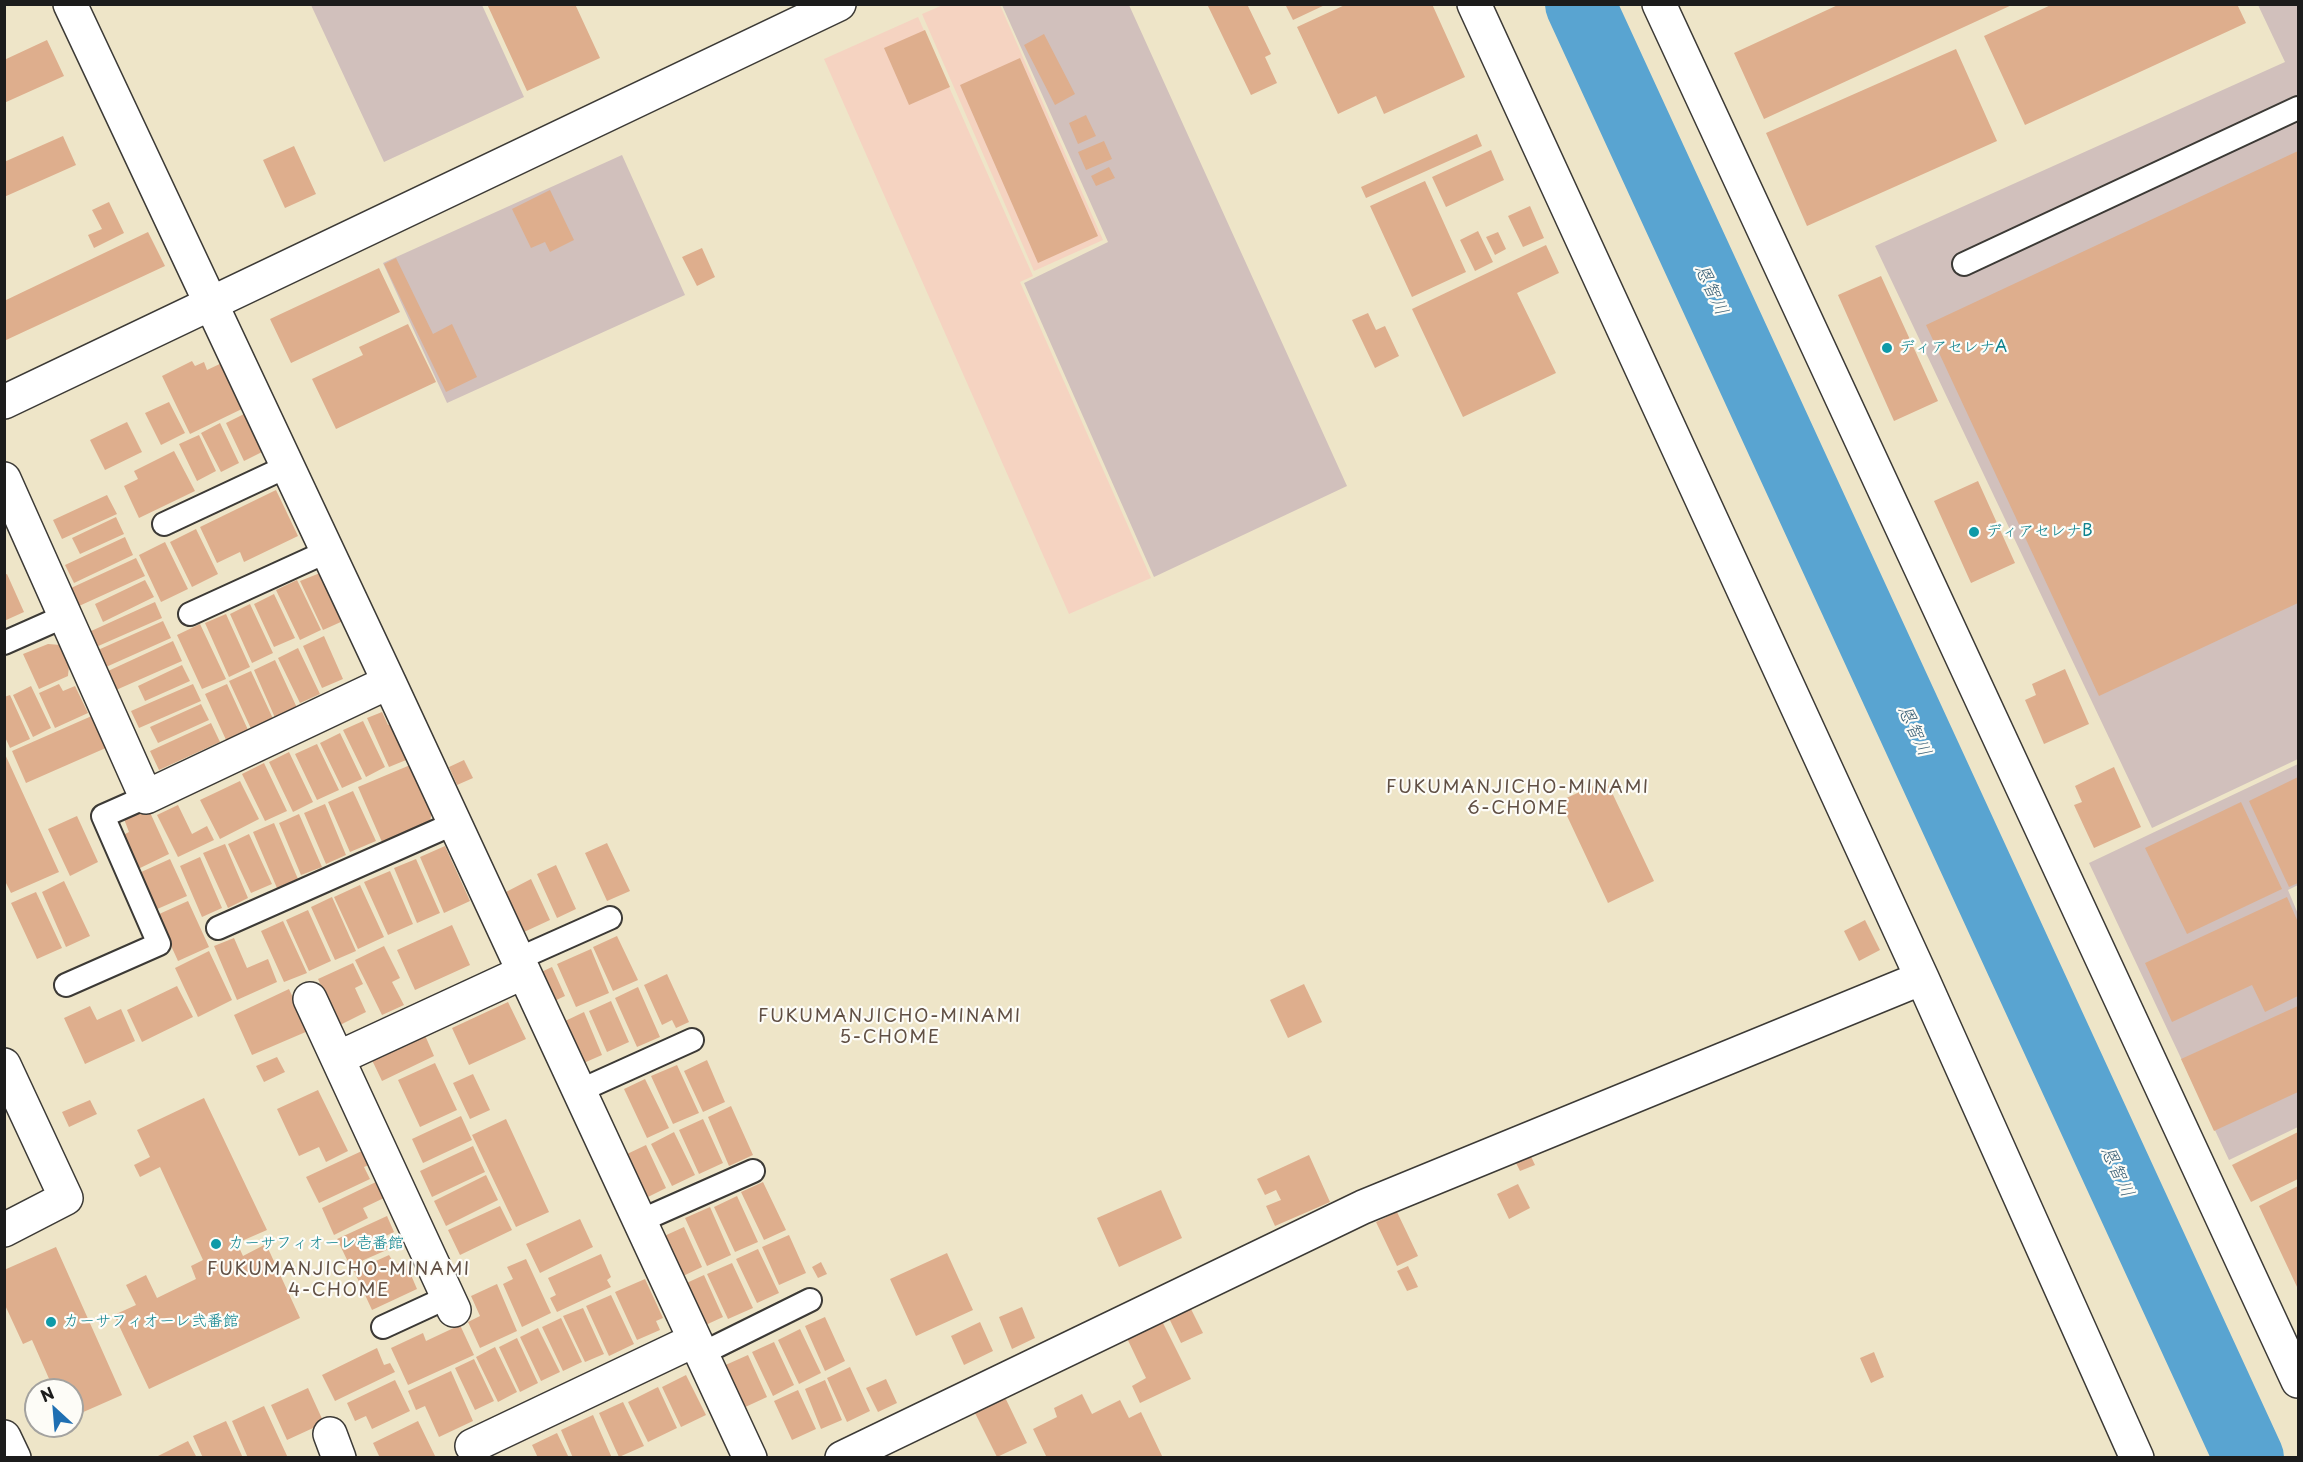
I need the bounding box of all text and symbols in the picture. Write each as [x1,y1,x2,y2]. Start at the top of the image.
water label: 恩智川 [1690,261,1732,319]
place label: ディアセレナA [1899,338,2007,358]
marker: ディアセレナA [1880,341,1894,355]
place label: ディアセレナB [1986,522,2093,542]
marker: ディアセレナB [1967,525,1981,539]
water label: 恩智川 [1893,702,1935,760]
district label: FUKUMANJICHO-MINAMI 6-CHOME [1386,777,1650,820]
district label: FUKUMANJICHO-MINAMI 5-CHOME [758,1006,1022,1048]
water label: 恩智川 [2096,1143,2138,1201]
place label: カーサフィオーレ壱番館 [228,1234,404,1254]
marker: カーサフィオーレ壱番館 [209,1237,223,1251]
district label: FUKUMANJICHO-MINAMI 4-CHOME [207,1259,471,1302]
place label: カーサフィオーレ弐番館 [63,1312,239,1332]
marker: カーサフィオーレ弐番館 [44,1315,58,1329]
north arrow [24,1378,84,1438]
text: N [36,1380,58,1407]

